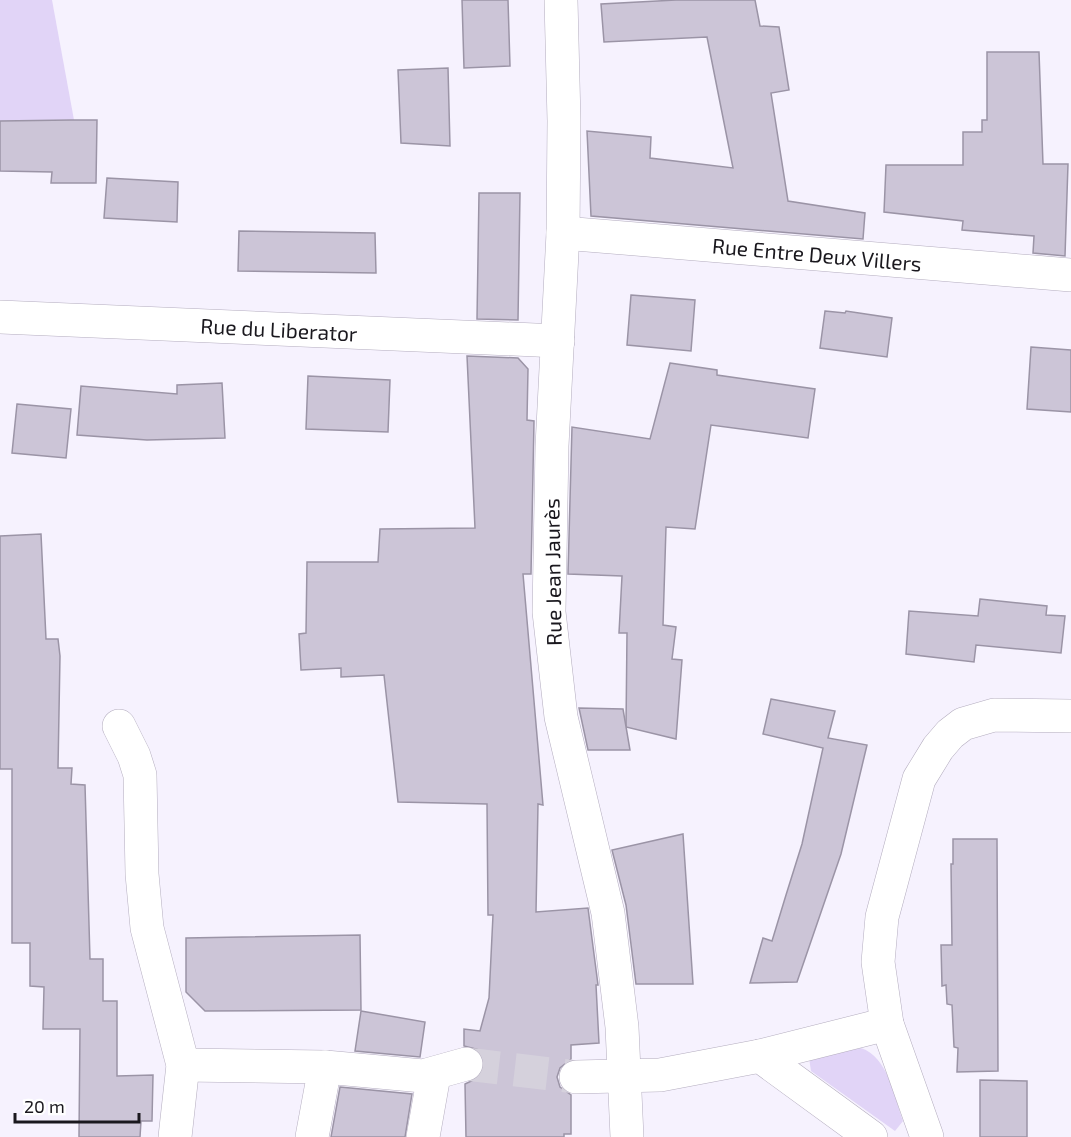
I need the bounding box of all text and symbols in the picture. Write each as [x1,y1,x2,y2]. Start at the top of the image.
street label: Rue Entre Deux Villers [711,232,923,276]
street label: Rue du Liberator [200,312,359,346]
street label: Rue Jean Jaurès [538,498,566,646]
scale bar [15,1086,140,1124]
text: 20 m [24,1095,65,1117]

